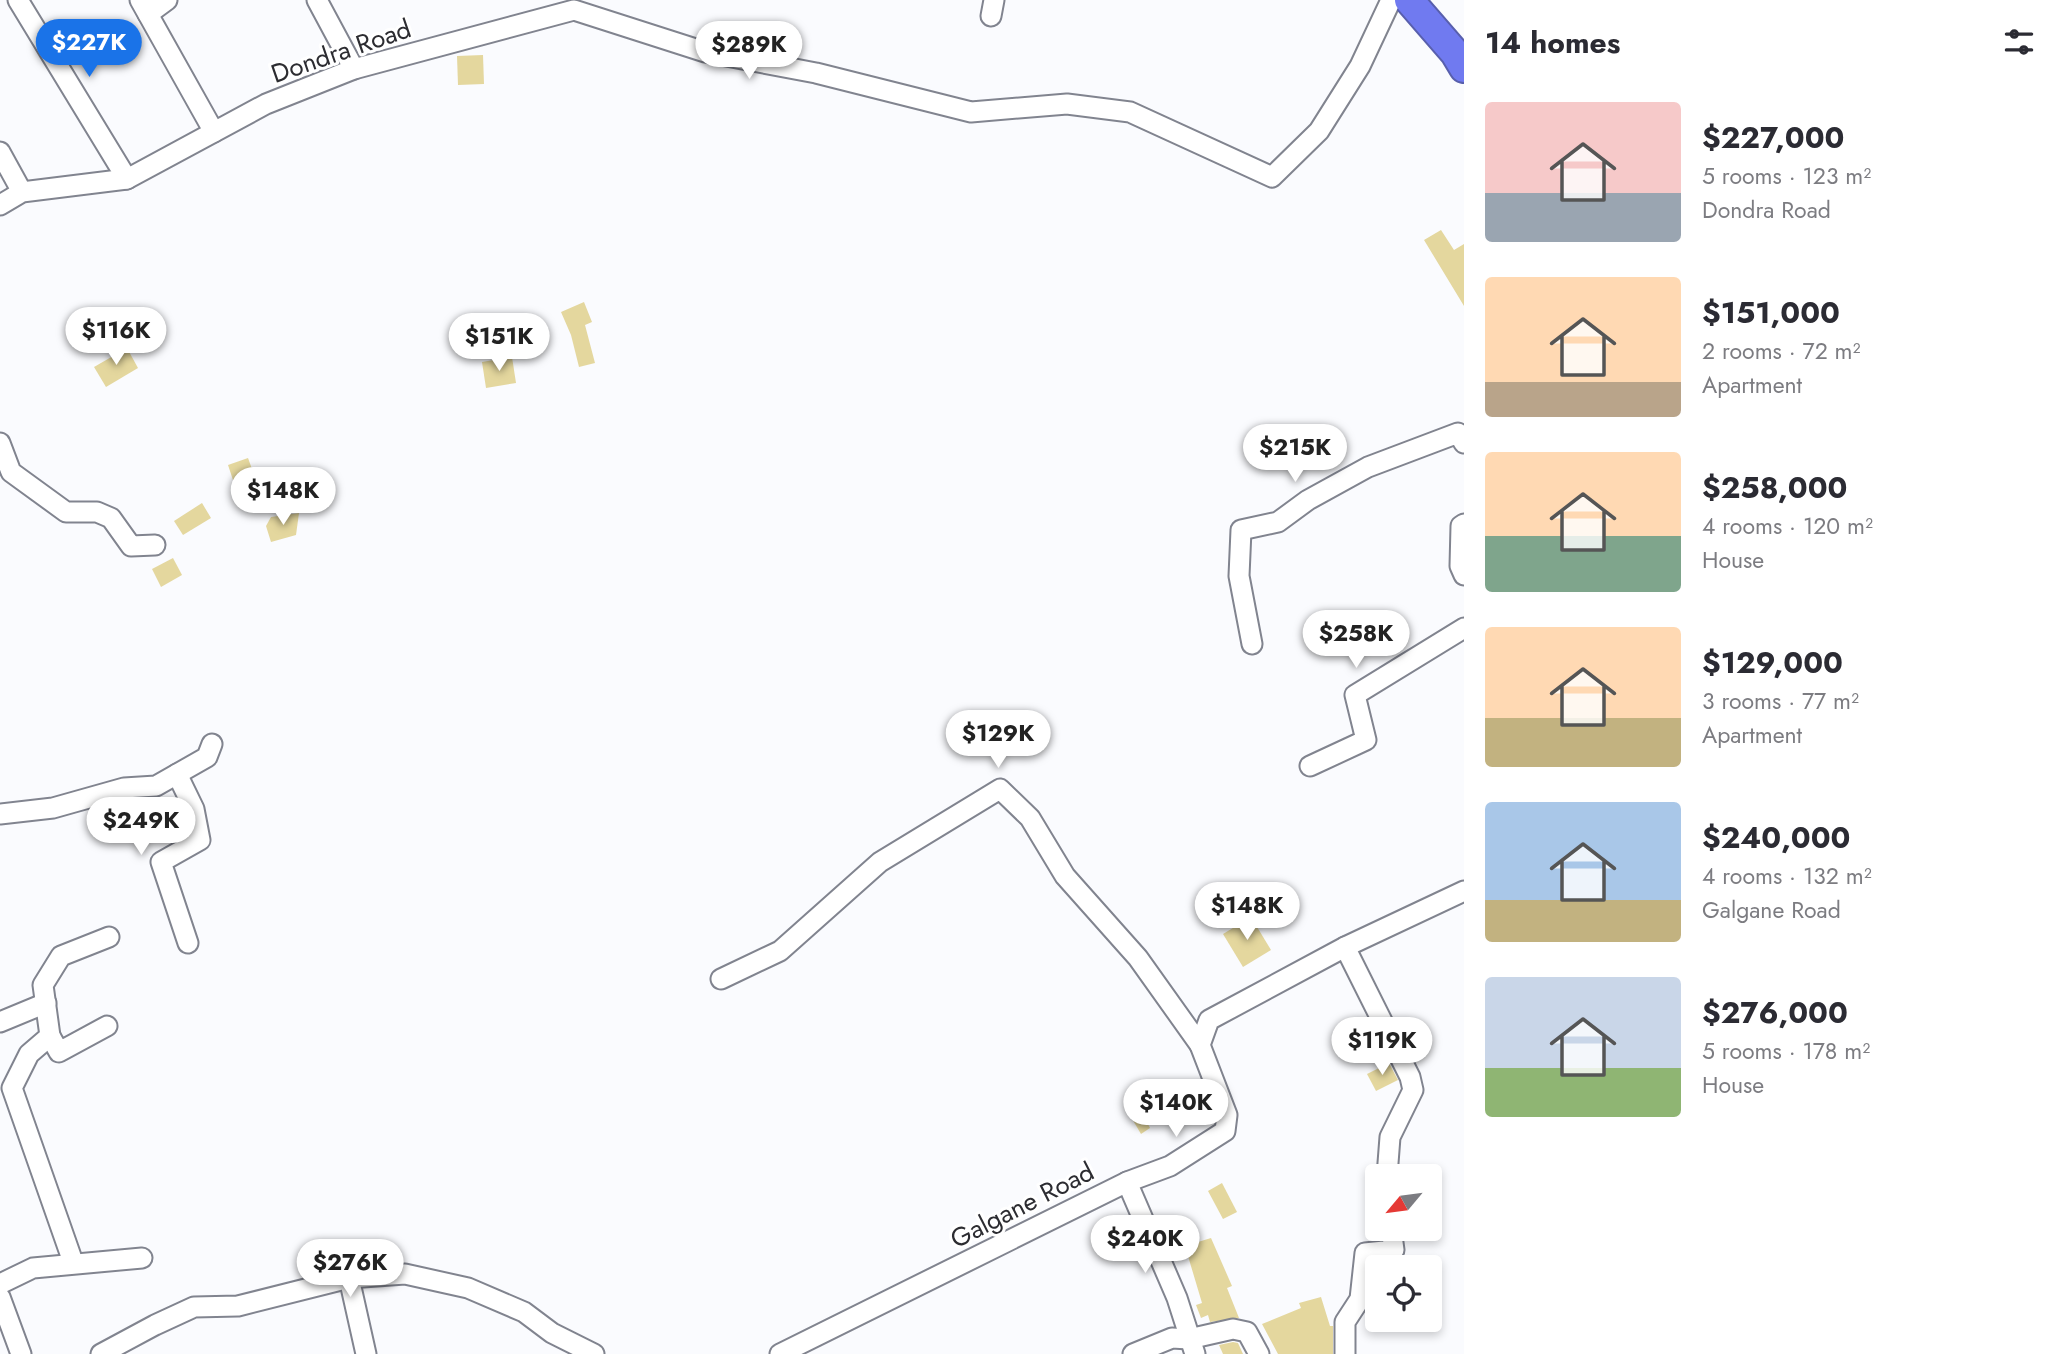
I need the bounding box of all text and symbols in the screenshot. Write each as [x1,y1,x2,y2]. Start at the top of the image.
street label: Dondra Road [266,9,416,93]
pin: $227K [40,20,138,79]
text: 14 homes [1485,21,1620,64]
pin: $289K [700,22,798,81]
icon: filters [2000,23,2038,61]
text: $227K [52,25,126,59]
text: $289K [711,27,787,61]
text: $227,000 [1702,116,1844,159]
icon: home [1541,130,1625,214]
text: 5 rooms · 123 m² [1702,159,1871,193]
text: Dondra Road [1702,193,1831,227]
text: $151,000 [1702,291,1840,334]
icon: home [1541,305,1625,389]
pin: $116K [67,308,165,367]
text: $116K [81,313,151,347]
pin: $151K [450,314,548,373]
text: $151K [465,319,533,353]
text: 2 rooms · 72 m² [1702,334,1861,368]
text: Apartment [1702,368,1802,402]
pin: $215K [1246,424,1344,484]
text: $215K [1259,430,1331,464]
text: $258,000 [1702,466,1847,509]
pin: $148K [234,468,332,527]
text: $148K [247,473,319,507]
icon: home [1541,480,1625,564]
text: 4 rooms · 120 m² [1702,509,1873,543]
text: House [1702,543,1764,577]
pin: $258K [1307,610,1405,670]
text: $258K [1319,616,1393,650]
text: $129,000 [1702,641,1843,684]
icon: home [1541,655,1625,739]
text: 3 rooms · 77 m² [1702,684,1859,718]
pin: $129K [949,710,1047,770]
text: $129K [962,716,1034,750]
text: Apartment [1702,718,1802,752]
pin: $249K [92,798,190,857]
text: $249K [103,803,179,837]
text: $240,000 [1702,816,1850,859]
icon: home [1541,830,1625,914]
text: 4 rooms · 132 m² [1702,859,1872,893]
pin: $148K [1198,883,1296,942]
text: $148K [1211,888,1283,922]
text: Galgane Road [1702,893,1841,927]
text: $276,000 [1702,991,1848,1034]
icon: home [1541,1005,1625,1089]
pin: $119K [1333,1018,1431,1077]
text: $119K [1347,1023,1417,1057]
text: 5 rooms · 178 m² [1702,1034,1870,1068]
text: House [1702,1068,1764,1102]
pin: $140K [1127,1080,1225,1139]
text: $140K [1139,1085,1213,1119]
street label: Galgane Road [943,1152,1101,1258]
north arrow [1365,1164,1442,1241]
map controls [1365,1164,1442,1332]
pin: $240K [1096,1216,1194,1275]
text: $240K [1107,1221,1183,1255]
pin: $276K [301,1240,399,1299]
text: $276K [313,1245,387,1279]
button: locate [1365,1255,1442,1332]

